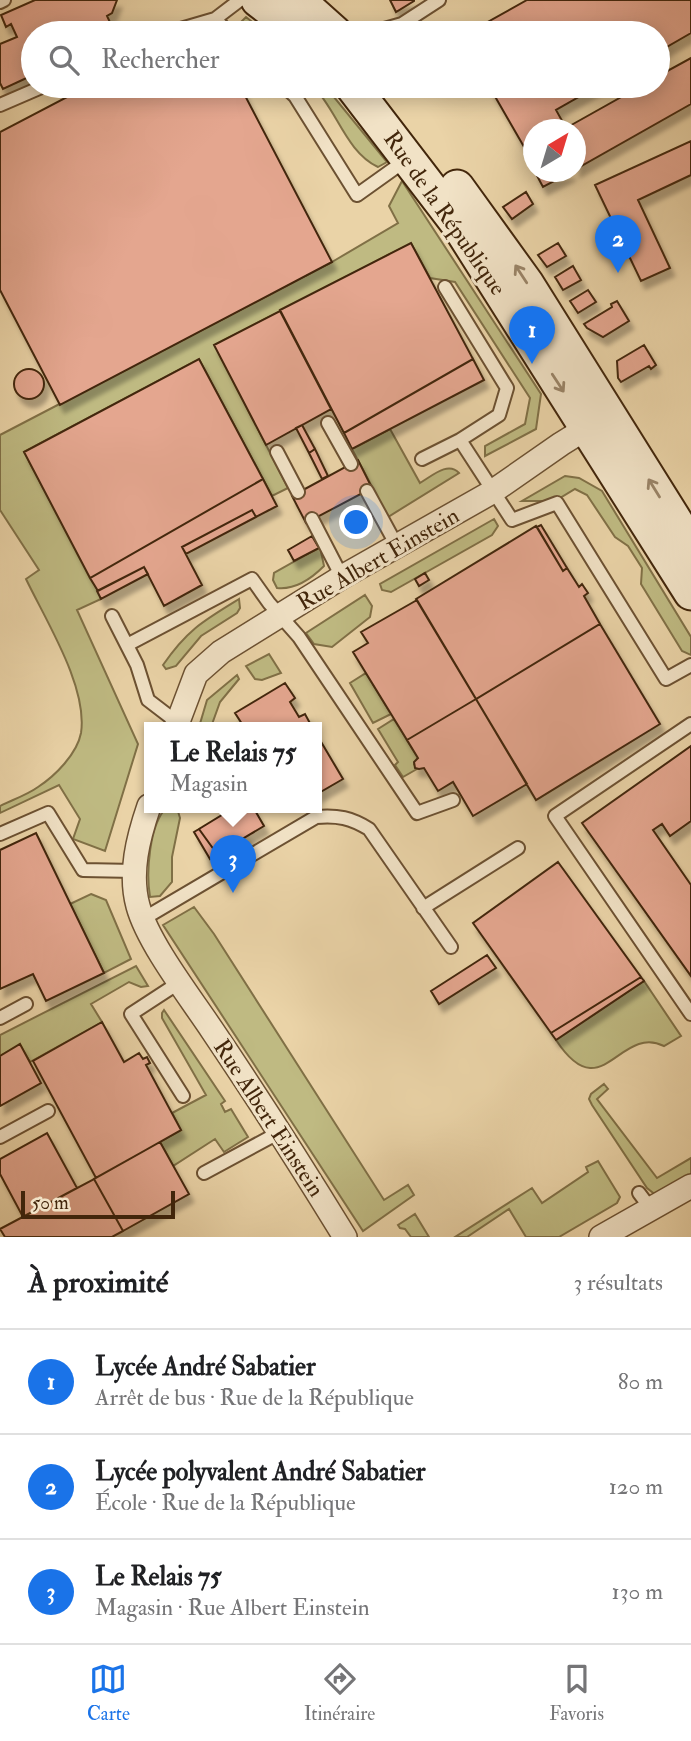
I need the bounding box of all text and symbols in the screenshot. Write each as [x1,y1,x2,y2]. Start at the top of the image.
search box [21,21,670,98]
icon: search [45,41,83,79]
text: Rechercher [101,44,220,76]
north arrow [523,119,586,182]
street label: Rue de la République [377,125,513,302]
pin: 2 [595,215,641,273]
one-way arrow [513,265,527,285]
pin: 1 [509,306,555,364]
one-way arrow [551,373,565,392]
one-way arrow [647,479,662,498]
street label: Rue Albert Einstein [292,501,464,617]
your location [339,505,373,539]
popup [144,722,322,813]
text: Le Relais 75 [170,737,296,769]
text: Magasin [170,769,248,798]
pin: 3 [210,835,256,893]
street label: Rue Albert Einstein [207,1034,331,1202]
scale bar [21,1188,175,1220]
text: 50 m [32,1191,69,1215]
text: À proximité [28,1264,168,1301]
text: 3 résultats [573,1268,663,1297]
text: Lycée André Sabatier [95,1351,316,1383]
text: 1 [47,1367,55,1396]
text: 80 m [618,1367,663,1396]
text: Arrêt de bus · Rue de la République [95,1383,414,1412]
text: Lycée polyvalent André Sabatier [95,1456,426,1488]
text: 2 [45,1472,57,1501]
text: 120 m [609,1472,663,1501]
text: École · Rue de la République [95,1488,356,1517]
text: Le Relais 75 [95,1561,221,1593]
text: 3 [47,1577,55,1606]
text: 130 m [611,1577,663,1606]
text: Magasin · Rue Albert Einstein [95,1593,370,1622]
tab: Carte [87,1660,130,1726]
tab: Itinéraire [304,1660,375,1726]
tab: Favoris [549,1660,604,1726]

